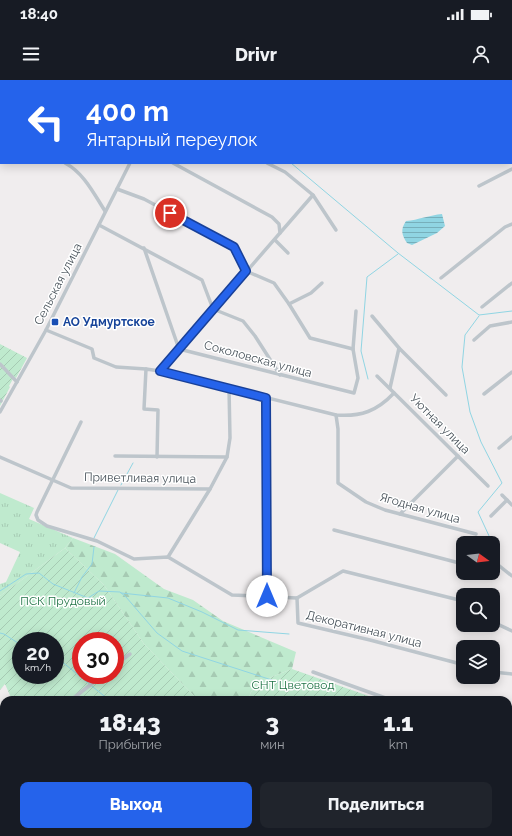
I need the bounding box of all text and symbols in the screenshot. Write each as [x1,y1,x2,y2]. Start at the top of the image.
text: 18:40 [20,5,58,23]
icon: menu [20,43,42,65]
icon: person [470,43,492,65]
text: Drivr [235,44,277,65]
text: 400 m [86,95,169,128]
icon: left [20,96,72,148]
text: Янтарный переулок [86,129,258,150]
pin [153,196,187,230]
icon: arrive [159,202,181,224]
street label: Сельская улица [31,241,85,327]
place label: АО Удмуртское [63,315,155,329]
marker: АО Удмуртское [50,317,60,327]
street label: Соколовская улица [203,338,313,380]
street label: Уютная улица [407,391,473,457]
street label: Приветливая улица [84,470,196,486]
street label: Ягодная улица [378,490,462,526]
north arrow [456,536,500,580]
map controls [456,536,500,684]
position arrow [246,575,288,617]
button: search [456,588,500,632]
park label: ПСК Прудовый [20,594,106,608]
street label: Декоративная улица [305,608,423,650]
speed limit sign: 30 [72,632,124,684]
button: layers [456,640,500,684]
text: 20 [26,641,50,665]
text: km/h [25,662,51,673]
park label: СНТ Цветовод [252,678,334,692]
text: 18:43 [100,708,161,737]
text: 3 [266,708,279,737]
text: 1.1 [383,708,414,737]
text: Прибытие [98,737,162,752]
text: мин [260,737,285,752]
text: km [389,737,408,752]
button: Выход [20,782,252,828]
button: Поделиться [260,782,492,828]

